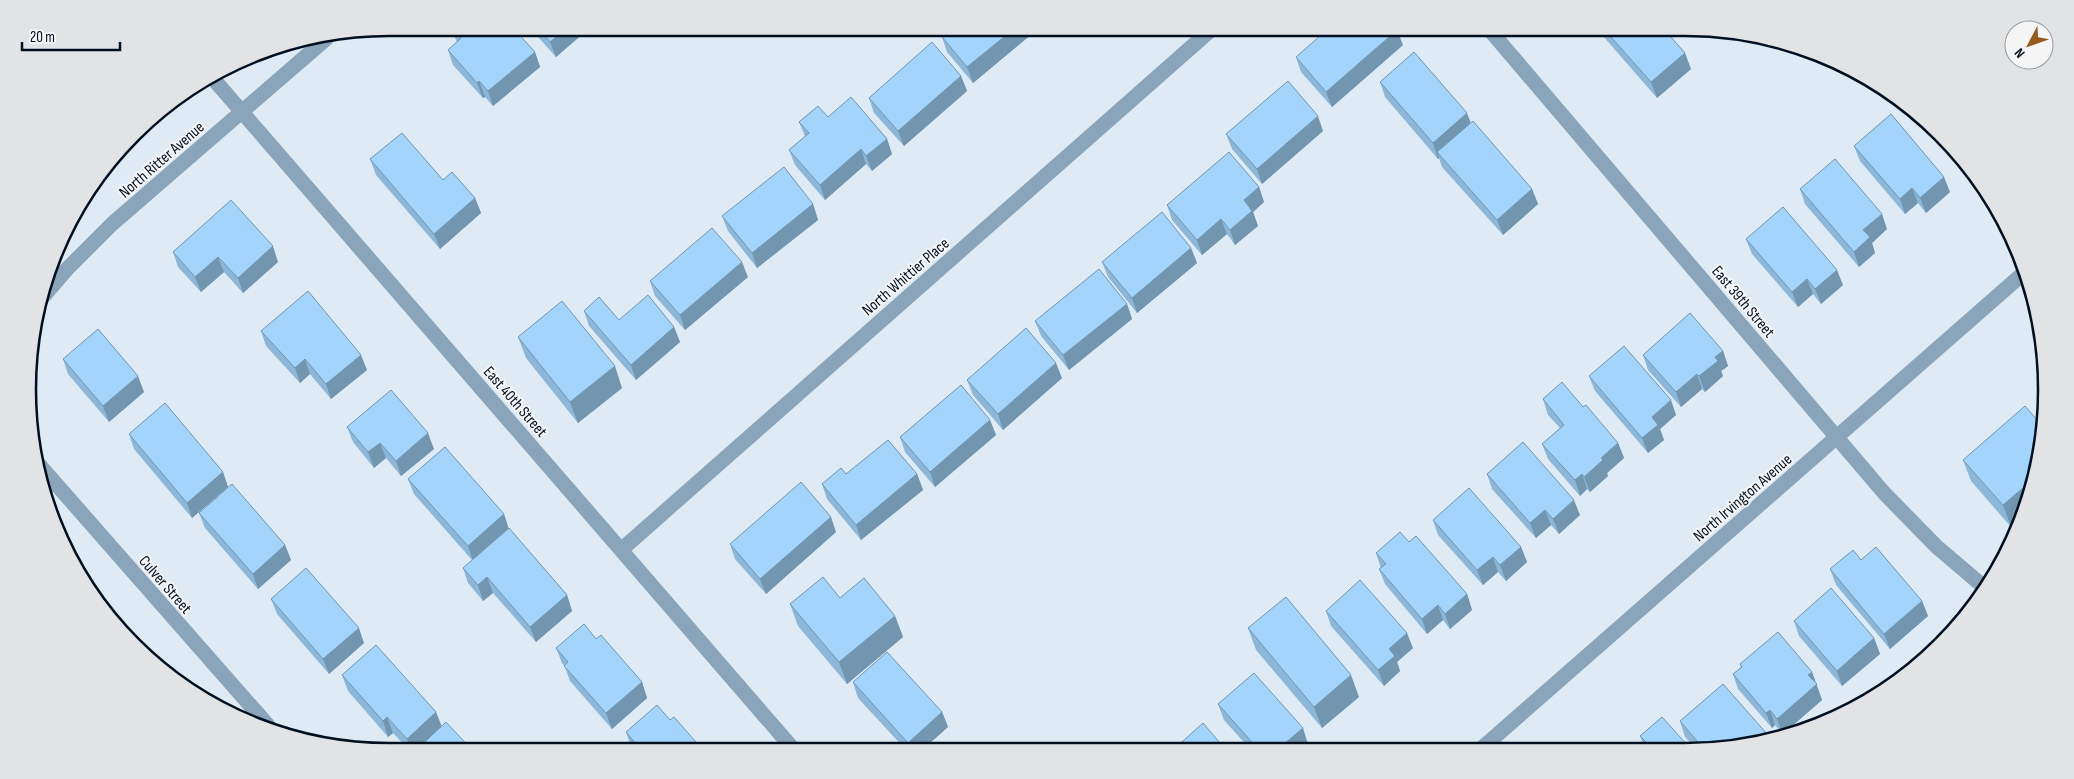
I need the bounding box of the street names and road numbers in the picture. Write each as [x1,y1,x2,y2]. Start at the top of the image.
street label: North Ritter Avenue [116,118,208,202]
street label: North Whittier Place [859,234,953,320]
street label: East 39th Street [1707,262,1778,342]
street label: East 40th Street [479,363,551,441]
street label: North Irvington Avenue [1690,450,1796,546]
street label: Culver Street [134,552,195,618]

